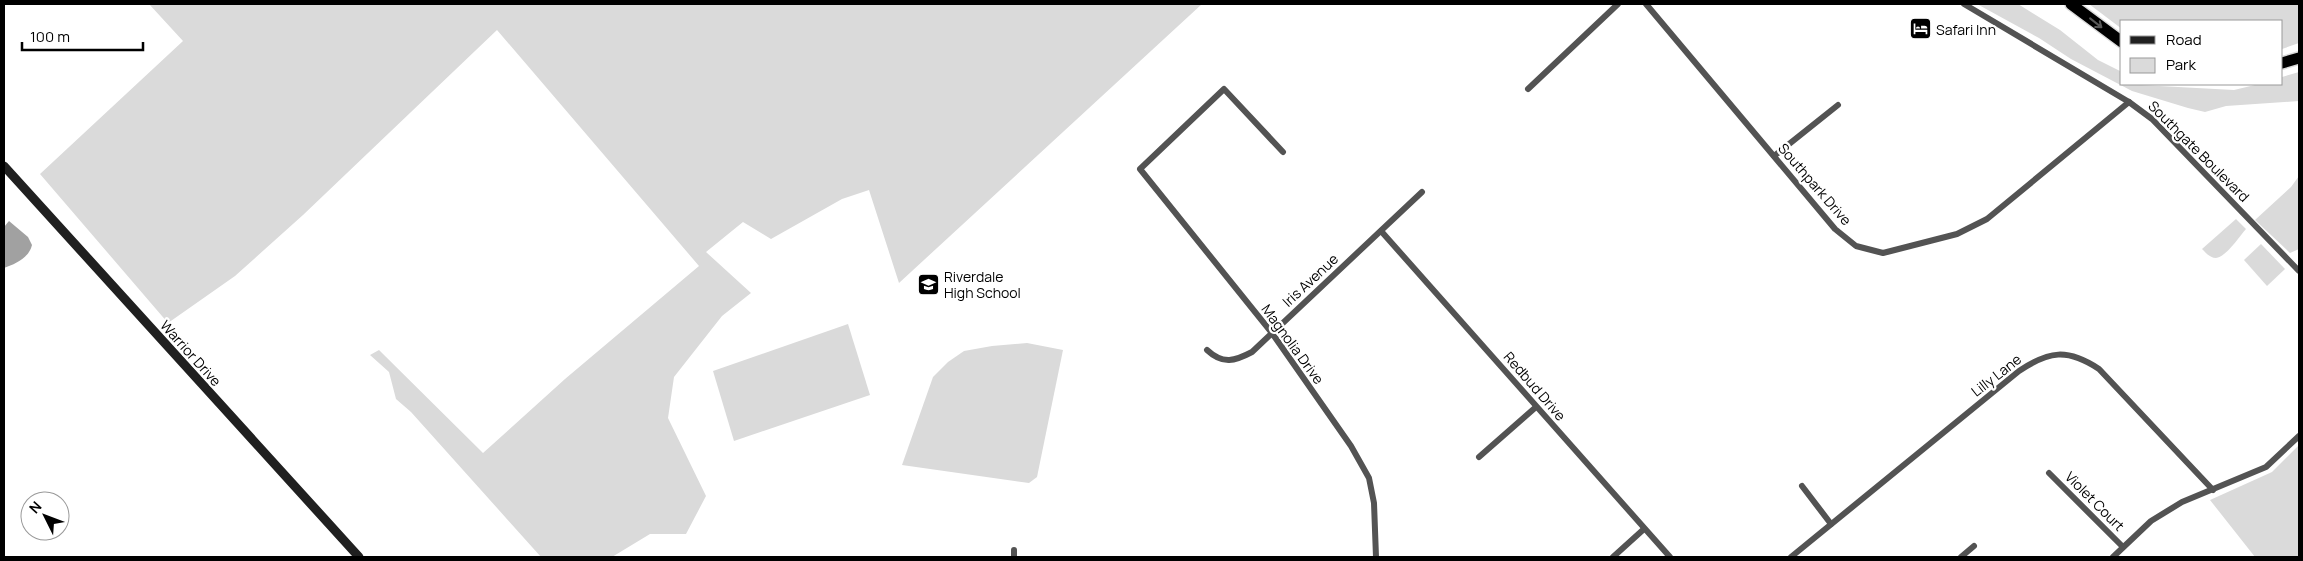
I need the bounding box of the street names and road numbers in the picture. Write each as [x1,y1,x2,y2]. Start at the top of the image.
street label: Southgate Boulevard [2144,96,2254,206]
street label: Southpark Drive [1774,139,1856,229]
street label: Iris Avenue [1278,249,1342,311]
street label: Magnolia Drive [1258,300,1328,388]
street label: Warrior Drive [156,316,226,390]
street label: Redbud Drive [1500,347,1570,425]
street label: Lilly Lane [1967,350,2025,400]
street label: Violet Court [2061,467,2129,535]

